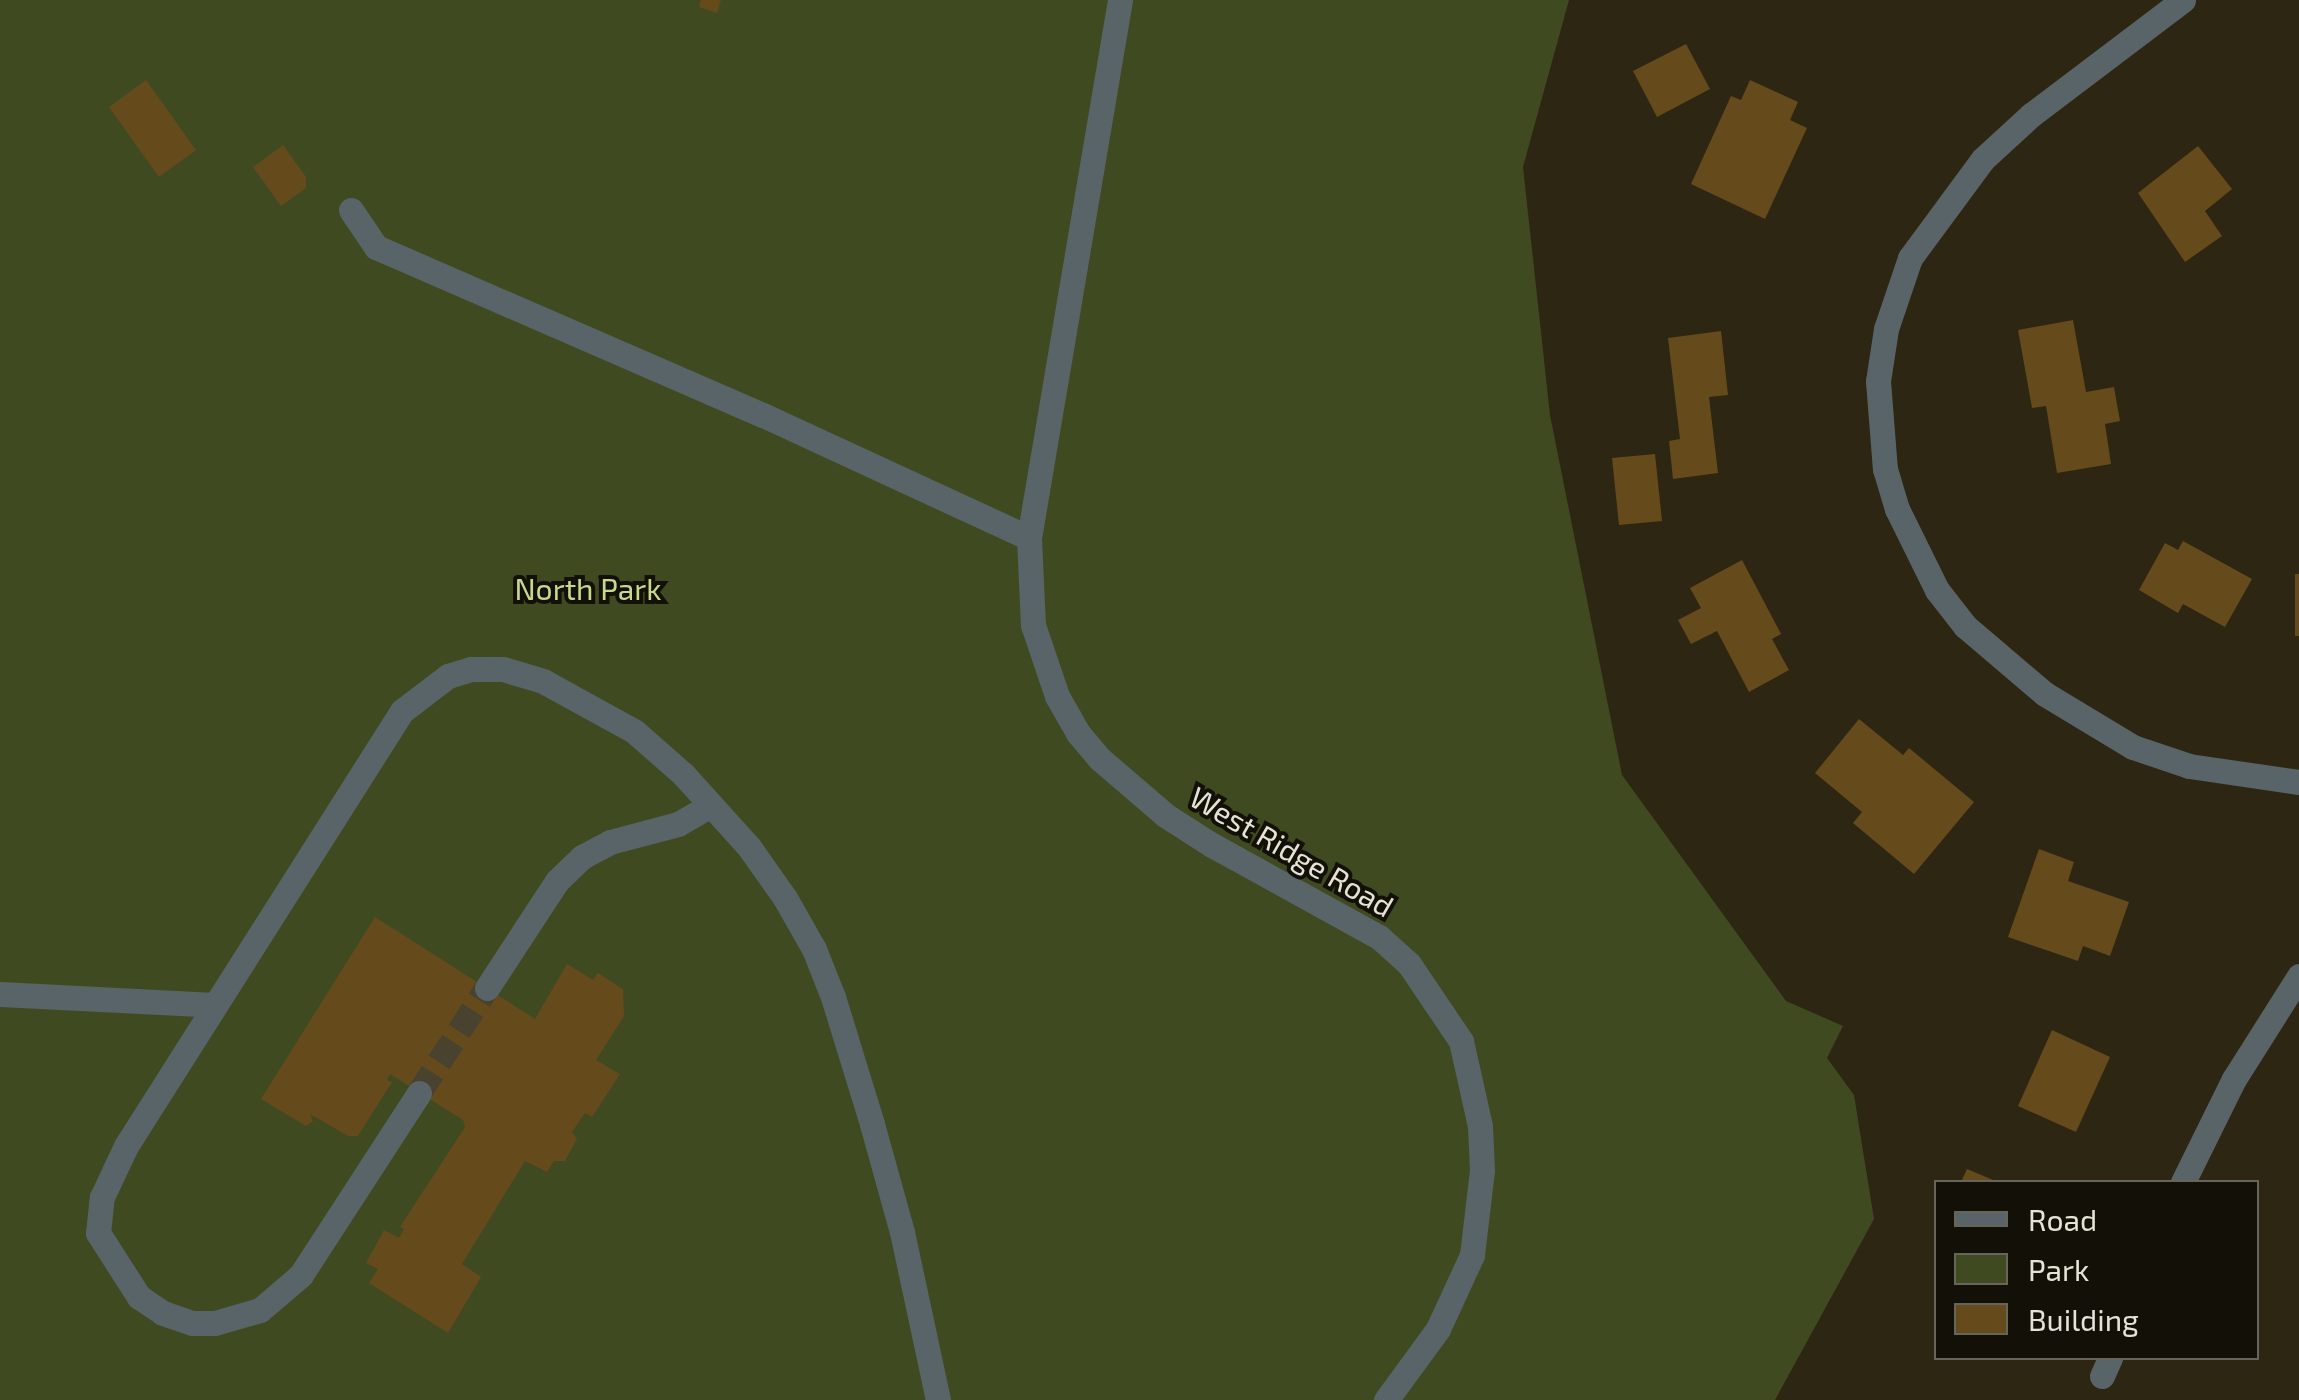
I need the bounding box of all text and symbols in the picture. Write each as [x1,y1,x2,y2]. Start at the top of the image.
park label: North Park [514,570,662,606]
street label: West Ridge Road [1184,778,1400,924]
legend [1934,1180,2259,1360]
text: Road [2028,1201,2097,1237]
text: Park [2028,1251,2089,1287]
text: Building [2028,1301,2139,1337]

